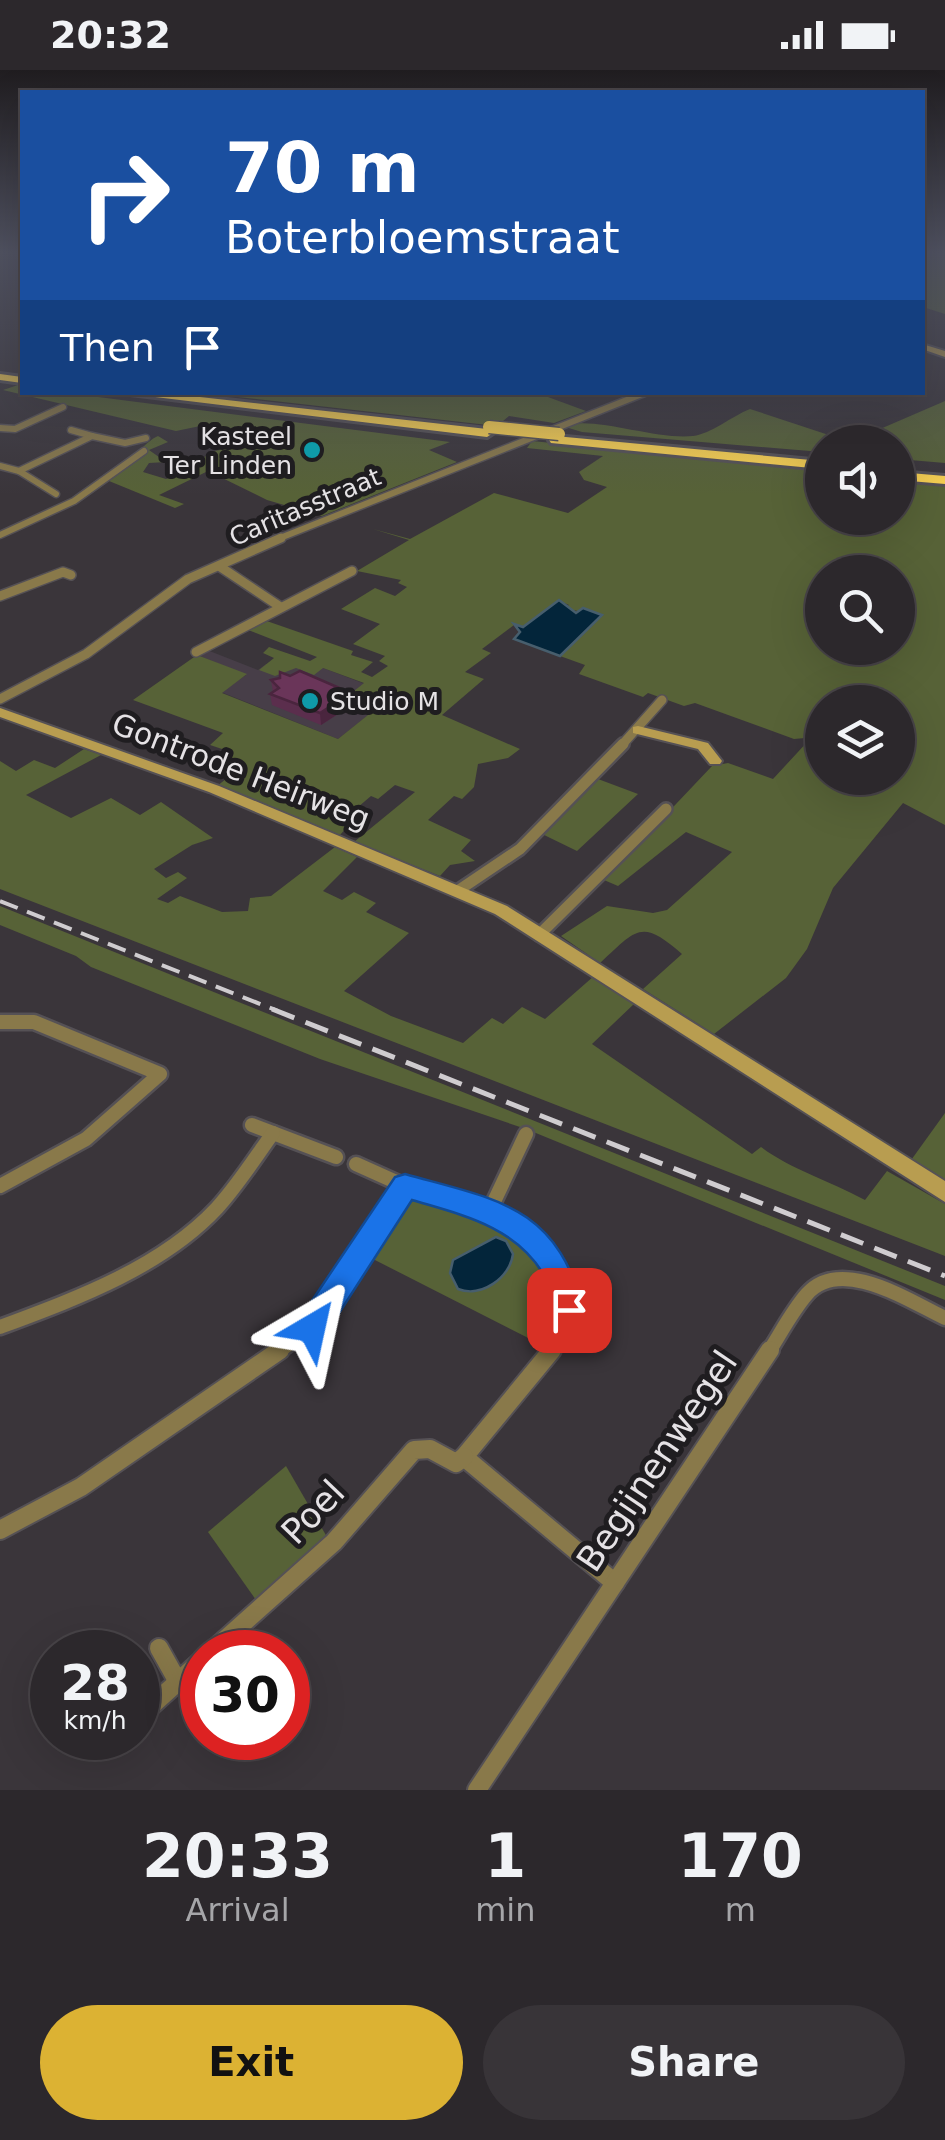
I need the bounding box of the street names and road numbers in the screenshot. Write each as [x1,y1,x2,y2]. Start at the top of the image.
street label: Caritasstraat [225,462,385,552]
street label: Gontrode Heirweg [107,706,375,836]
street label: Begijnenwegel [569,1343,745,1579]
street label: Poel [273,1472,353,1552]

